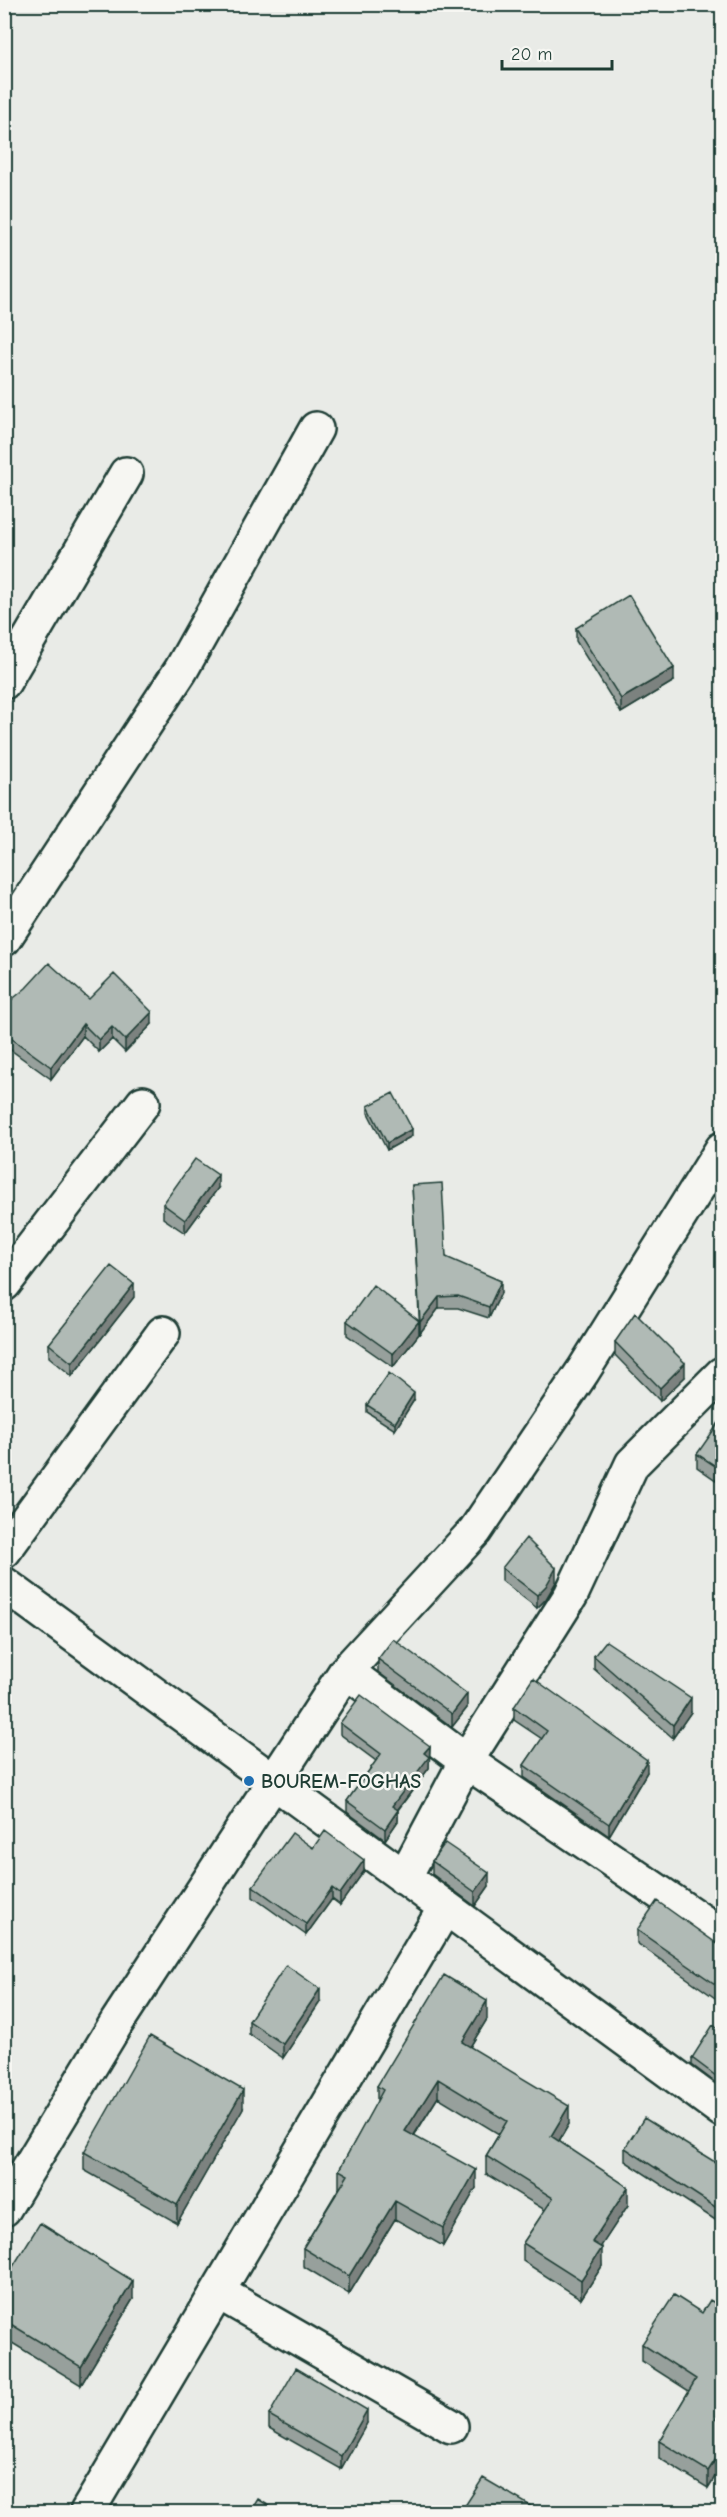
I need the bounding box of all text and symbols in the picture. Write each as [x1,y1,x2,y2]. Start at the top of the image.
scale bar [502,33,612,71]
text: 20 m [511,44,552,65]
place label: BOUREM-FOGHAS [261,1770,421,1793]
marker: BOUREM-FOGHAS [242,1774,256,1788]

